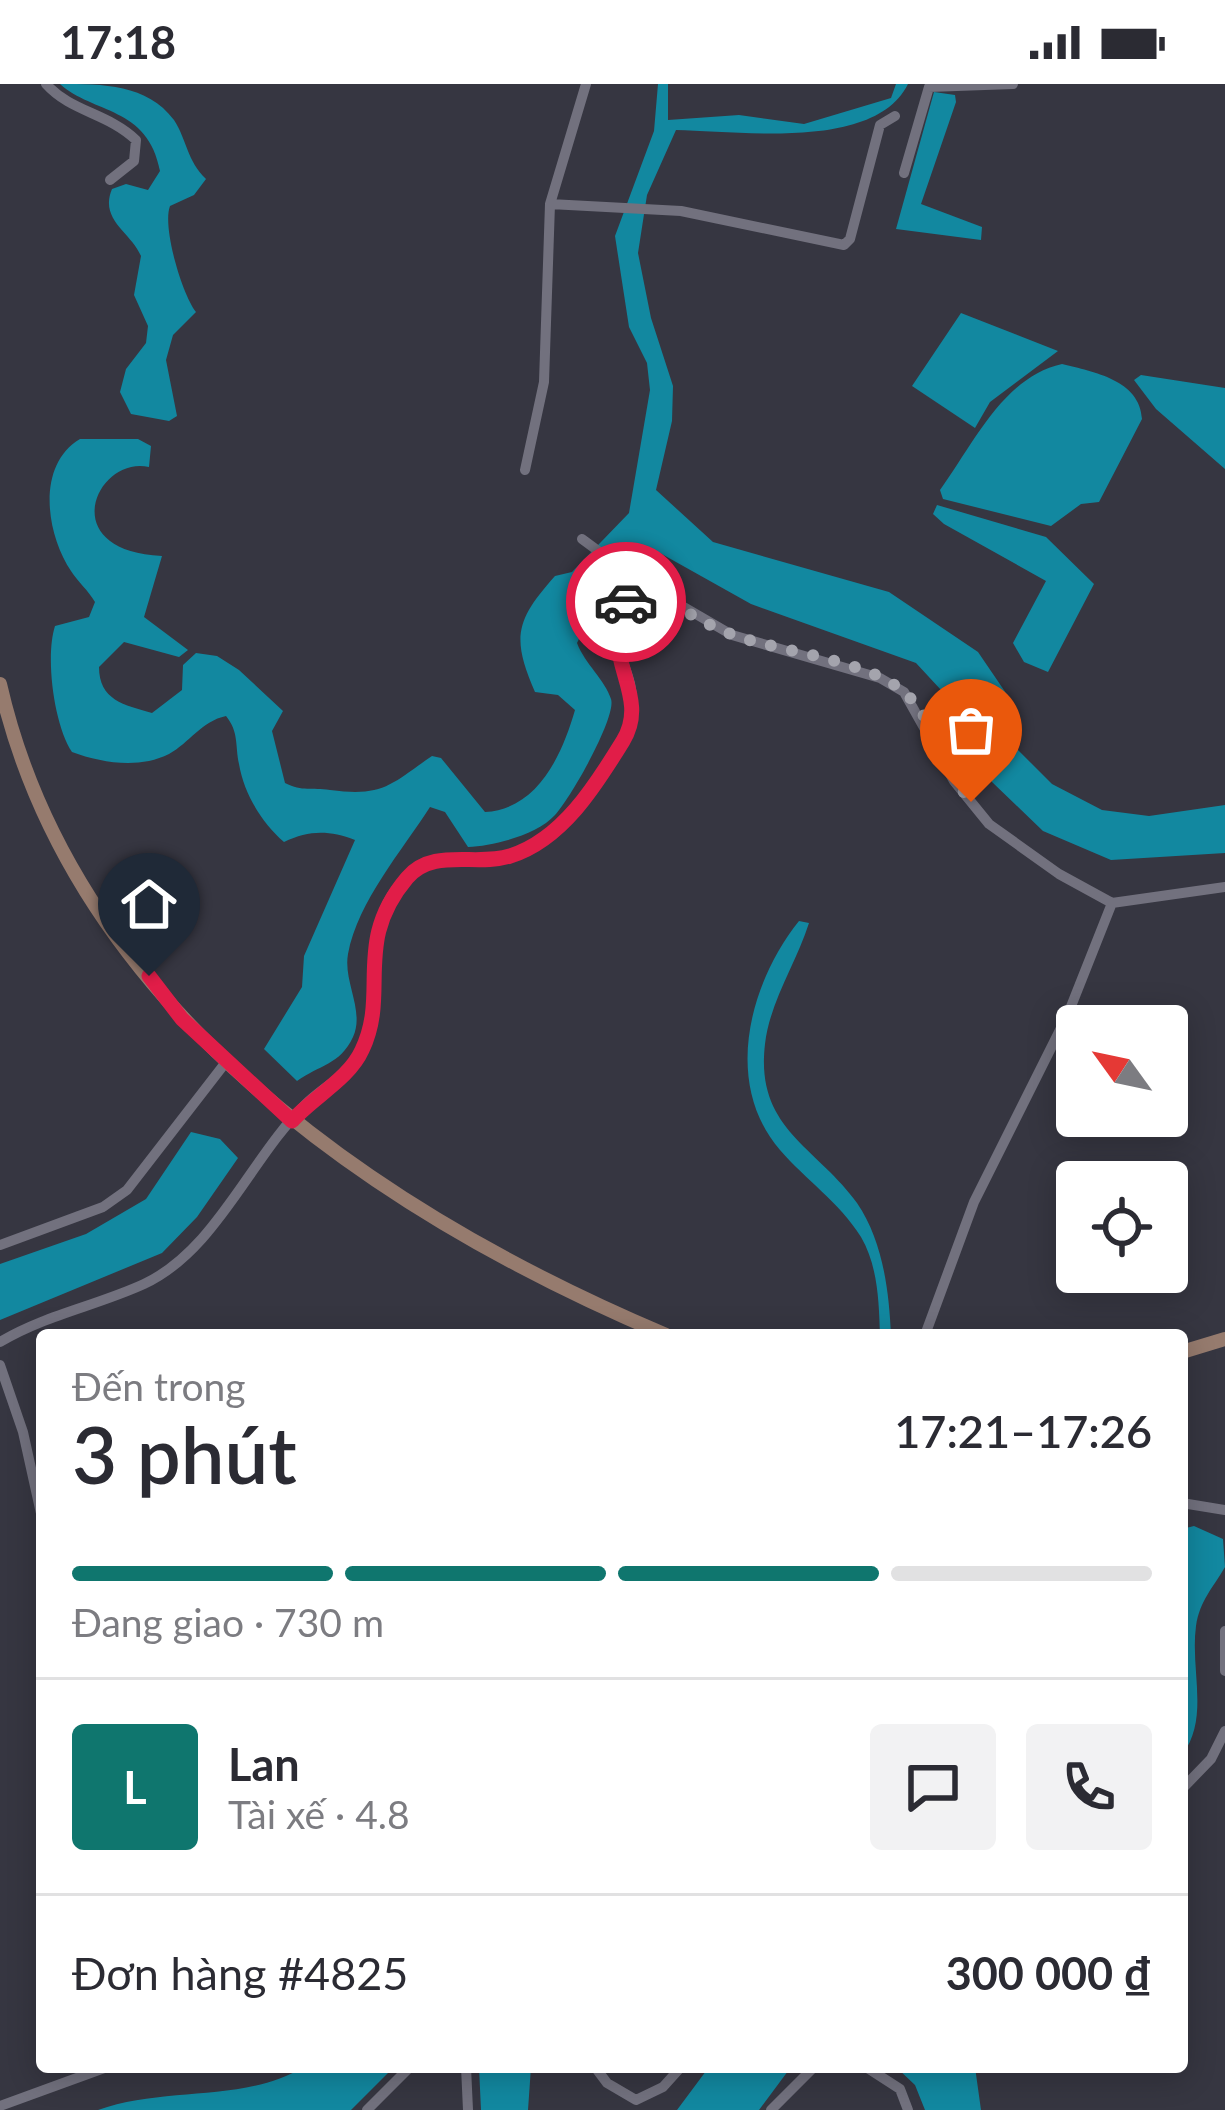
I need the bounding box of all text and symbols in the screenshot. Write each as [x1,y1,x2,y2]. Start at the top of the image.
text: 17:18 [60,15,176,69]
courier [566,542,686,662]
icon: car [593,569,659,635]
pin [920,679,1022,802]
icon: bag [938,697,1004,763]
pin [98,853,200,976]
icon: home [116,871,182,937]
north arrow [1056,1005,1188,1137]
map controls [1056,1005,1188,1293]
button: locate [1056,1161,1188,1293]
text: Đến trong [72,1363,246,1409]
text: 17:21–17:26 [894,1404,1152,1458]
text: 3 phút [72,1407,297,1501]
text: Đang giao · 730 m [72,1599,384,1645]
button: chat [870,1724,996,1850]
button: phone [1026,1724,1152,1850]
text: Lan [228,1737,300,1791]
text: L [123,1760,147,1814]
text: Tài xế · 4.8 [228,1791,410,1837]
text: Đơn hàng #4825 [72,1946,408,2000]
text: 300 000 ₫ [946,1946,1152,2000]

